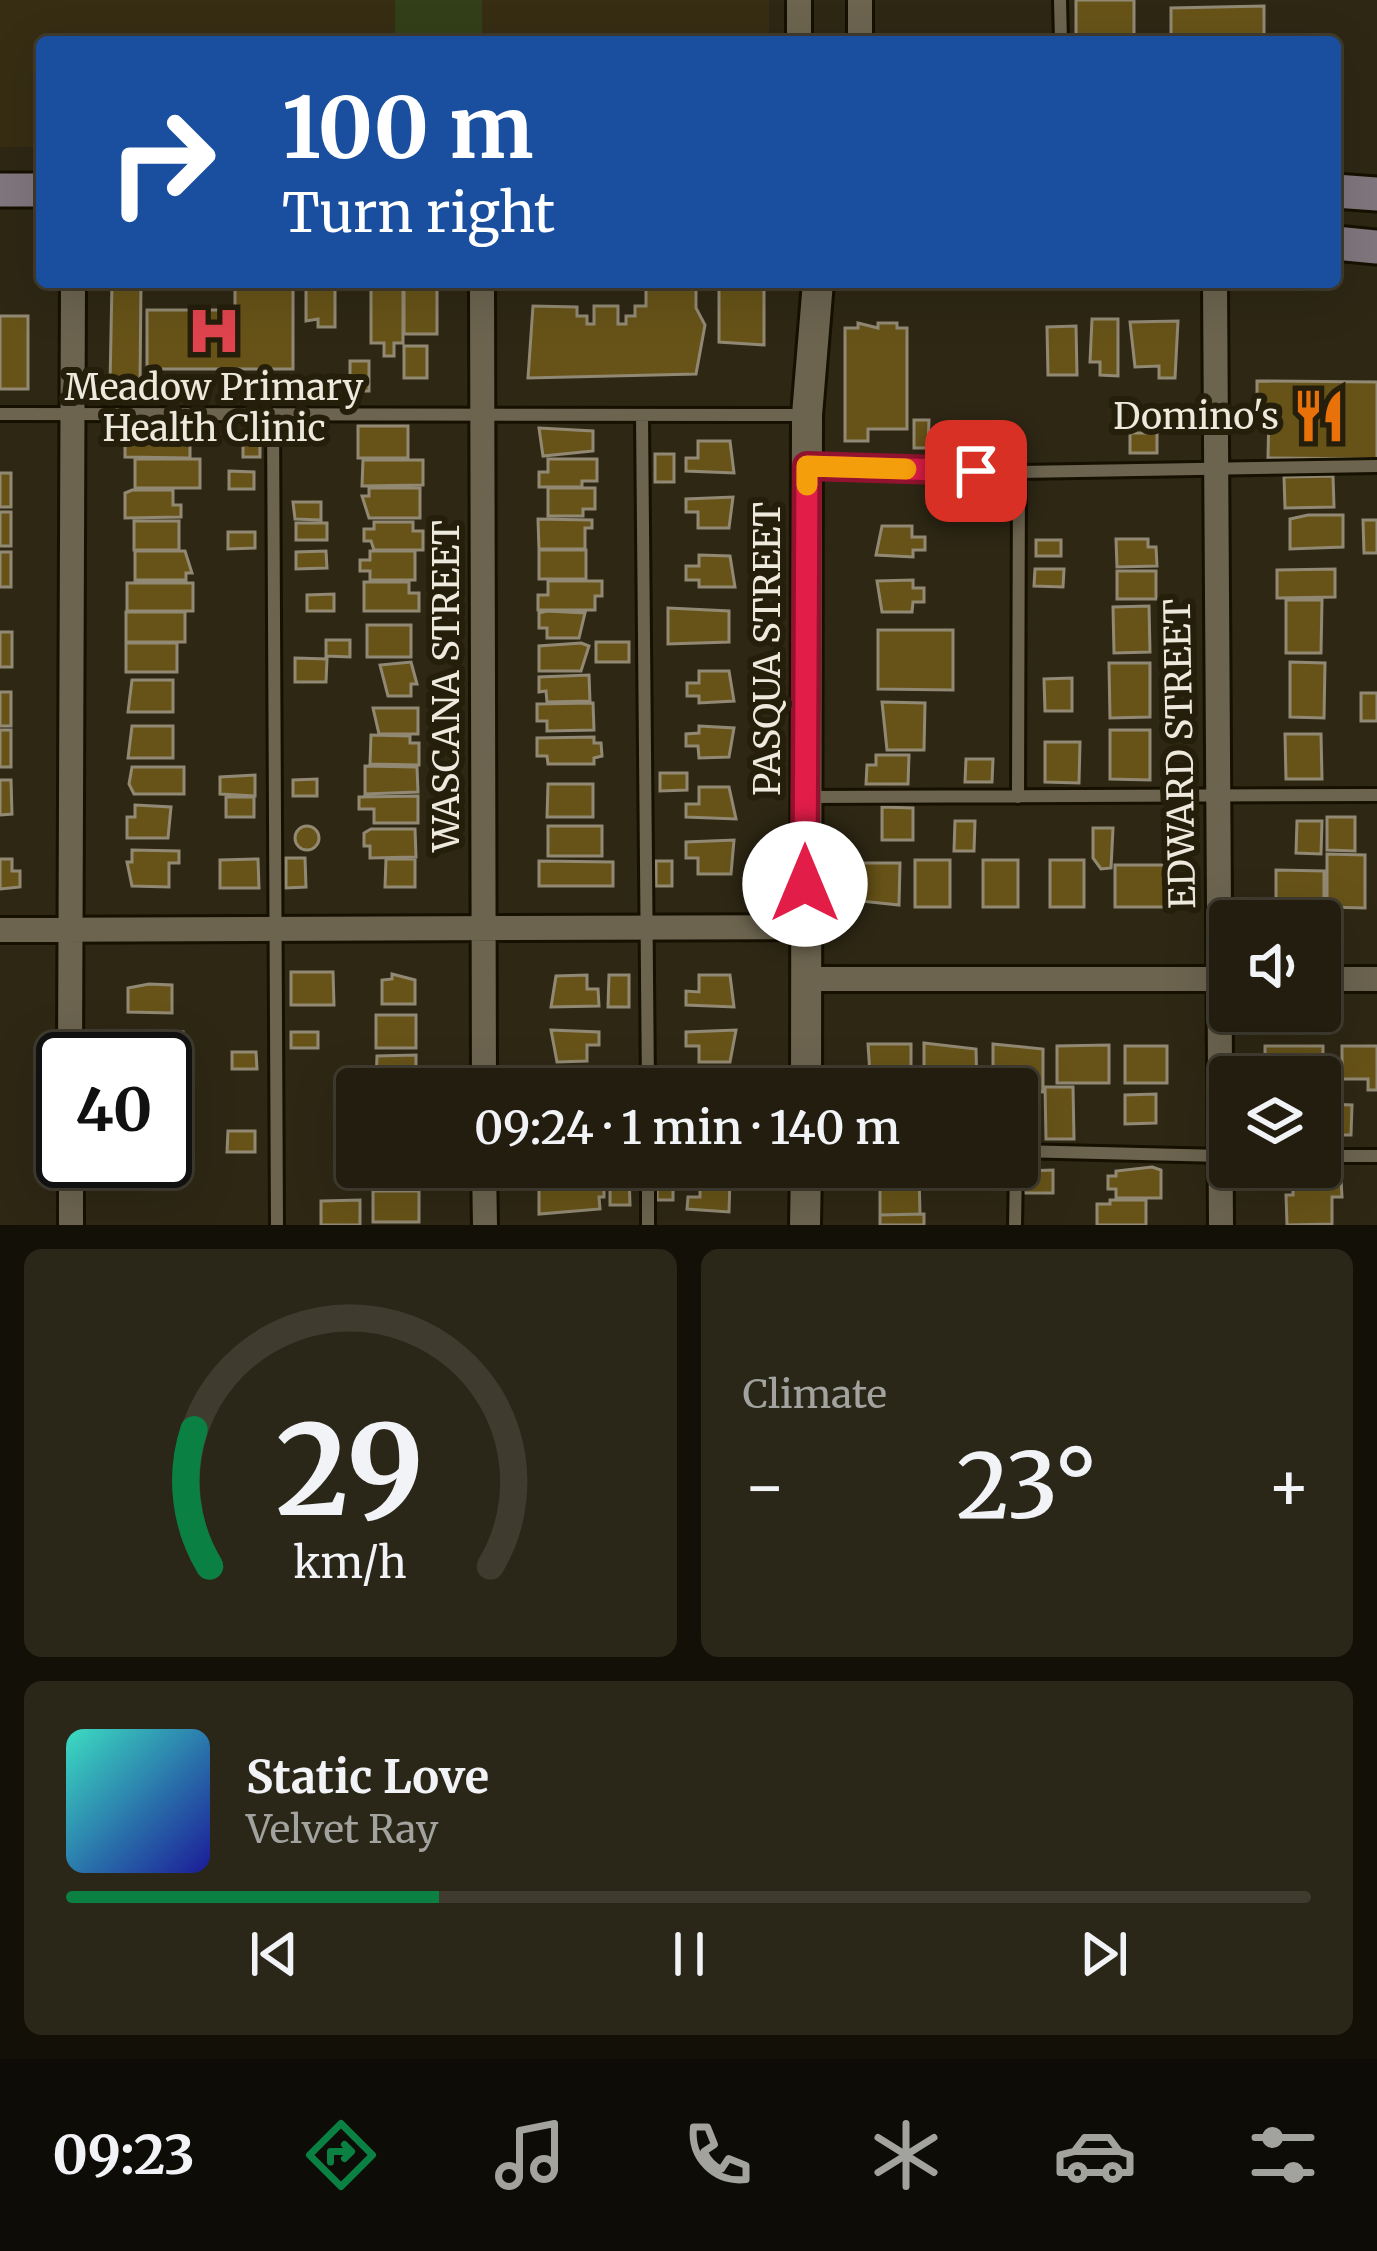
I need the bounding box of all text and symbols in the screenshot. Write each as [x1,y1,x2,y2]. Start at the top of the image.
text: 100 m [282,75,534,181]
icon: right [84,84,240,240]
text: Turn right [282,179,555,247]
hospital icon: Meadow Primary Health Clinic [185,302,243,360]
place label: Meadow Primary Health Clinic [64,365,364,451]
restaurant icon: Domino's [1290,387,1348,445]
place label: Domino's [1113,394,1279,439]
pin [925,420,1027,522]
icon: arrive [943,438,1009,504]
street label: PASQUA STREET [745,502,790,796]
street label: WASCANA STREET [424,520,469,853]
street label: EDWARD STREET [1155,599,1205,909]
position arrow [742,821,868,947]
map controls [1209,900,1341,1188]
button: sound [1209,900,1341,1032]
speed limit sign: 40 [36,1032,192,1188]
button: layers [1209,1056,1341,1188]
text: 09:24 · 1 min · 140 m [474,1100,900,1156]
text: Climate [743,1370,887,1419]
text: 29 [276,1392,424,1549]
text: 23° [956,1429,1097,1543]
text: − [743,1445,787,1528]
text: + [1267,1445,1311,1528]
text: km/h [293,1536,407,1590]
text: Static Love [246,1749,489,1805]
text: Velvet Ray [246,1805,438,1854]
icon: previous [241,1921,307,1987]
icon: pause [656,1921,722,1987]
icon: next [1071,1921,1137,1987]
icon: directions [299,2113,383,2197]
icon: music [488,2113,572,2197]
icon: phone [676,2113,760,2197]
icon: climate [864,2113,948,2197]
icon: car [1053,2113,1137,2197]
icon: filters [1241,2113,1325,2197]
text: 09:23 [52,2121,195,2189]

